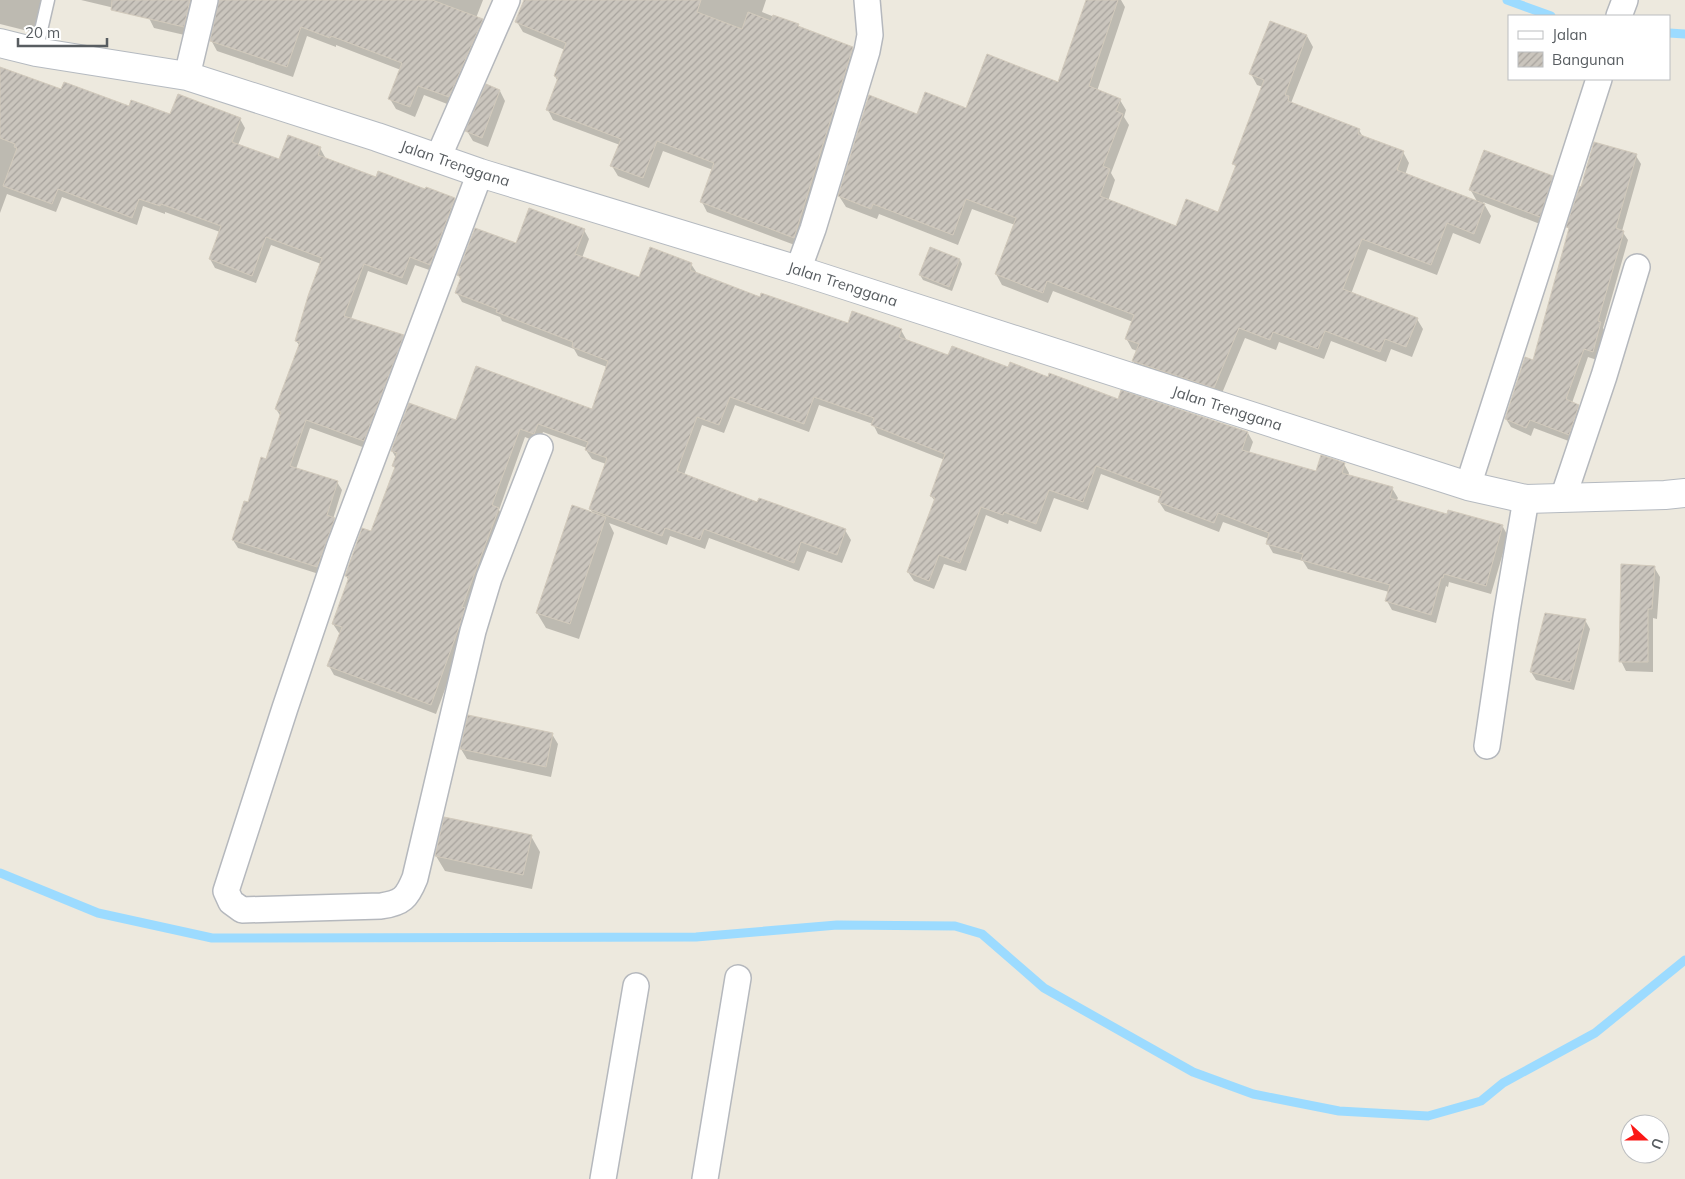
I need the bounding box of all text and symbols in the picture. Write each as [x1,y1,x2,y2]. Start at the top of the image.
scale bar [18,15,106,47]
legend [1508,15,1670,80]
text: 20 m [25,23,60,42]
text: Jalan [1552,25,1587,44]
text: Bangunan [1552,50,1624,69]
street label: Jalan Trenggana [398,136,512,191]
street label: Jalan Trenggana [785,257,900,311]
street label: Jalan Trenggana [1170,381,1285,434]
north arrow [1620,1114,1670,1164]
text: U [1647,1136,1667,1152]

